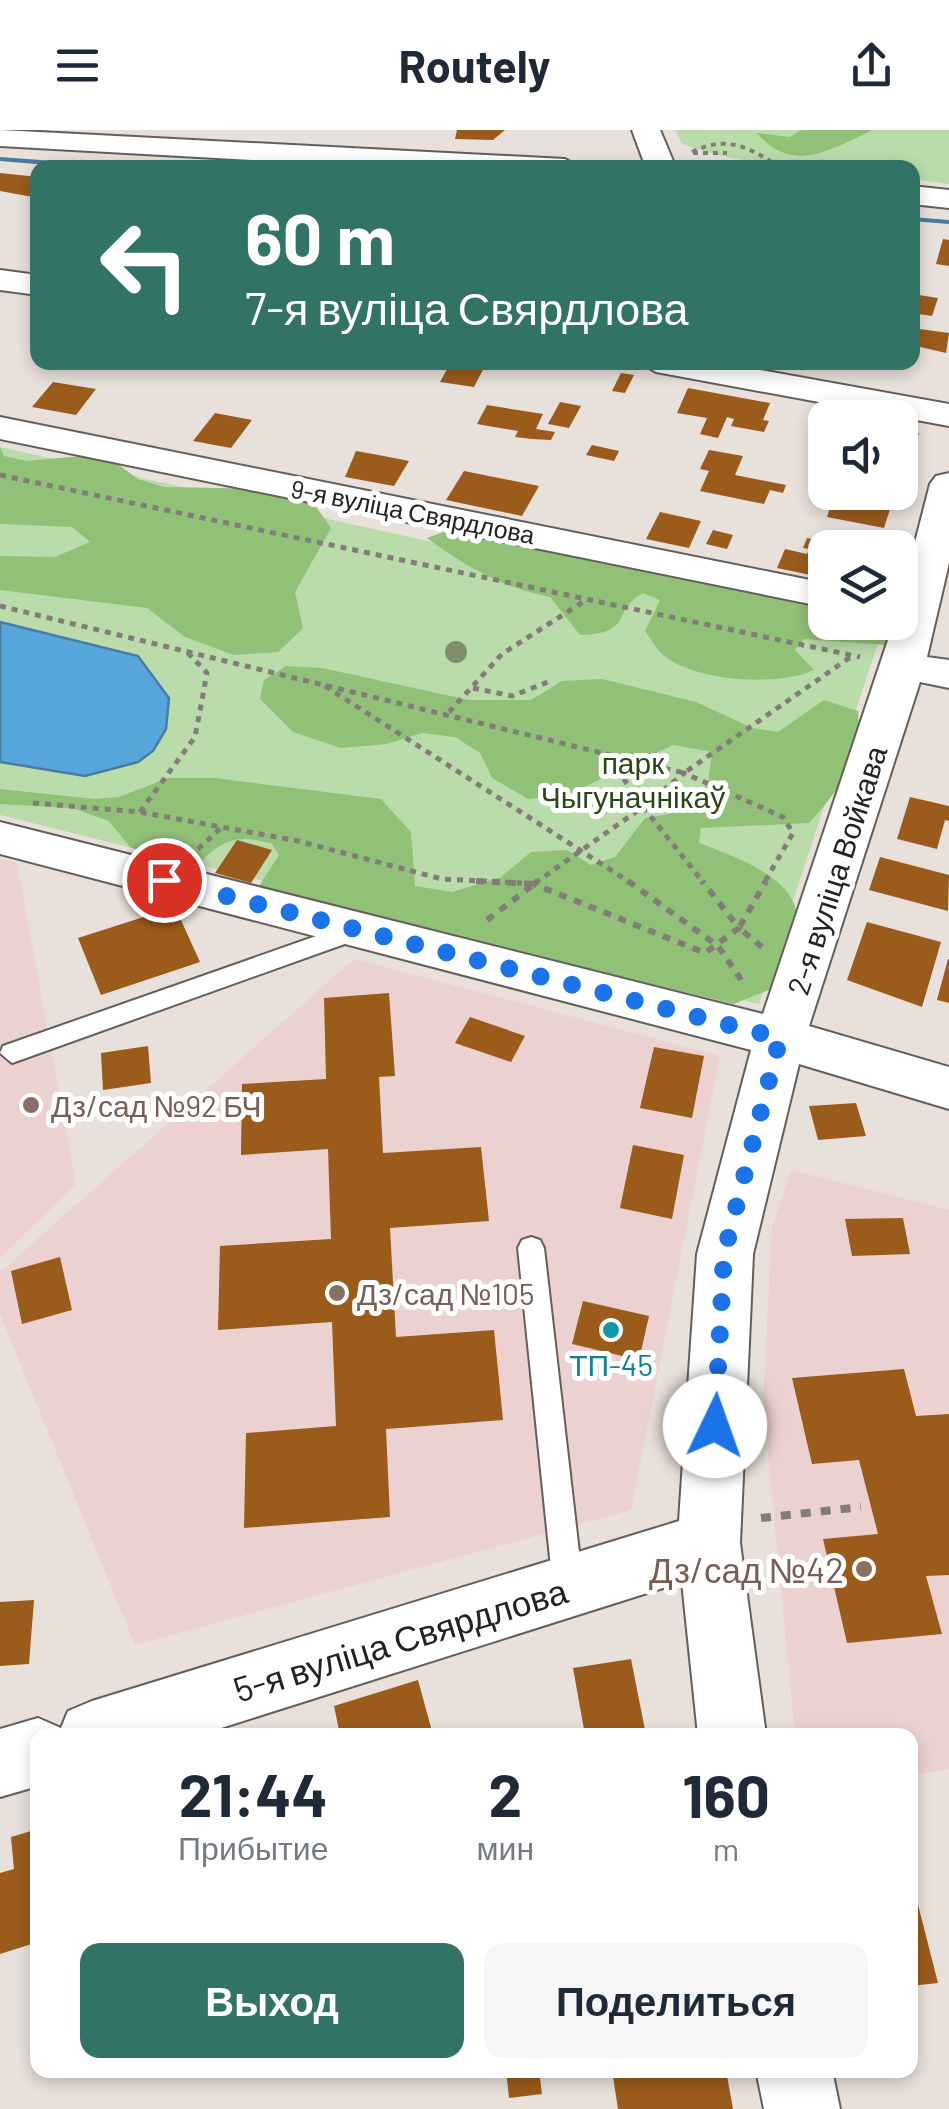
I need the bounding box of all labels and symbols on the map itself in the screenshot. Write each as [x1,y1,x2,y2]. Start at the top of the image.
street label: 9-я вуліца Свярдлова [289,473,537,549]
street label: 2-я вуліца Войкава [779,741,893,999]
park label: парк Чыгуначнікаў [541,744,725,814]
pin [122,838,207,923]
place label: Дз/сад №92 БЧ [51,1087,262,1123]
marker: Дз/сад №92 БЧ [20,1094,42,1116]
place label: Дз/сад №105 [357,1275,534,1311]
marker: Дз/сад №105 [326,1282,348,1304]
marker: ТП-45 [600,1319,622,1341]
place label: ТП-45 [569,1346,653,1382]
position arrow [663,1374,767,1478]
place label: Дз/сад №42 [649,1548,844,1590]
marker: Дз/сад №42 [853,1558,875,1580]
street label: 5-я вуліца Свярдлова [228,1568,572,1710]

